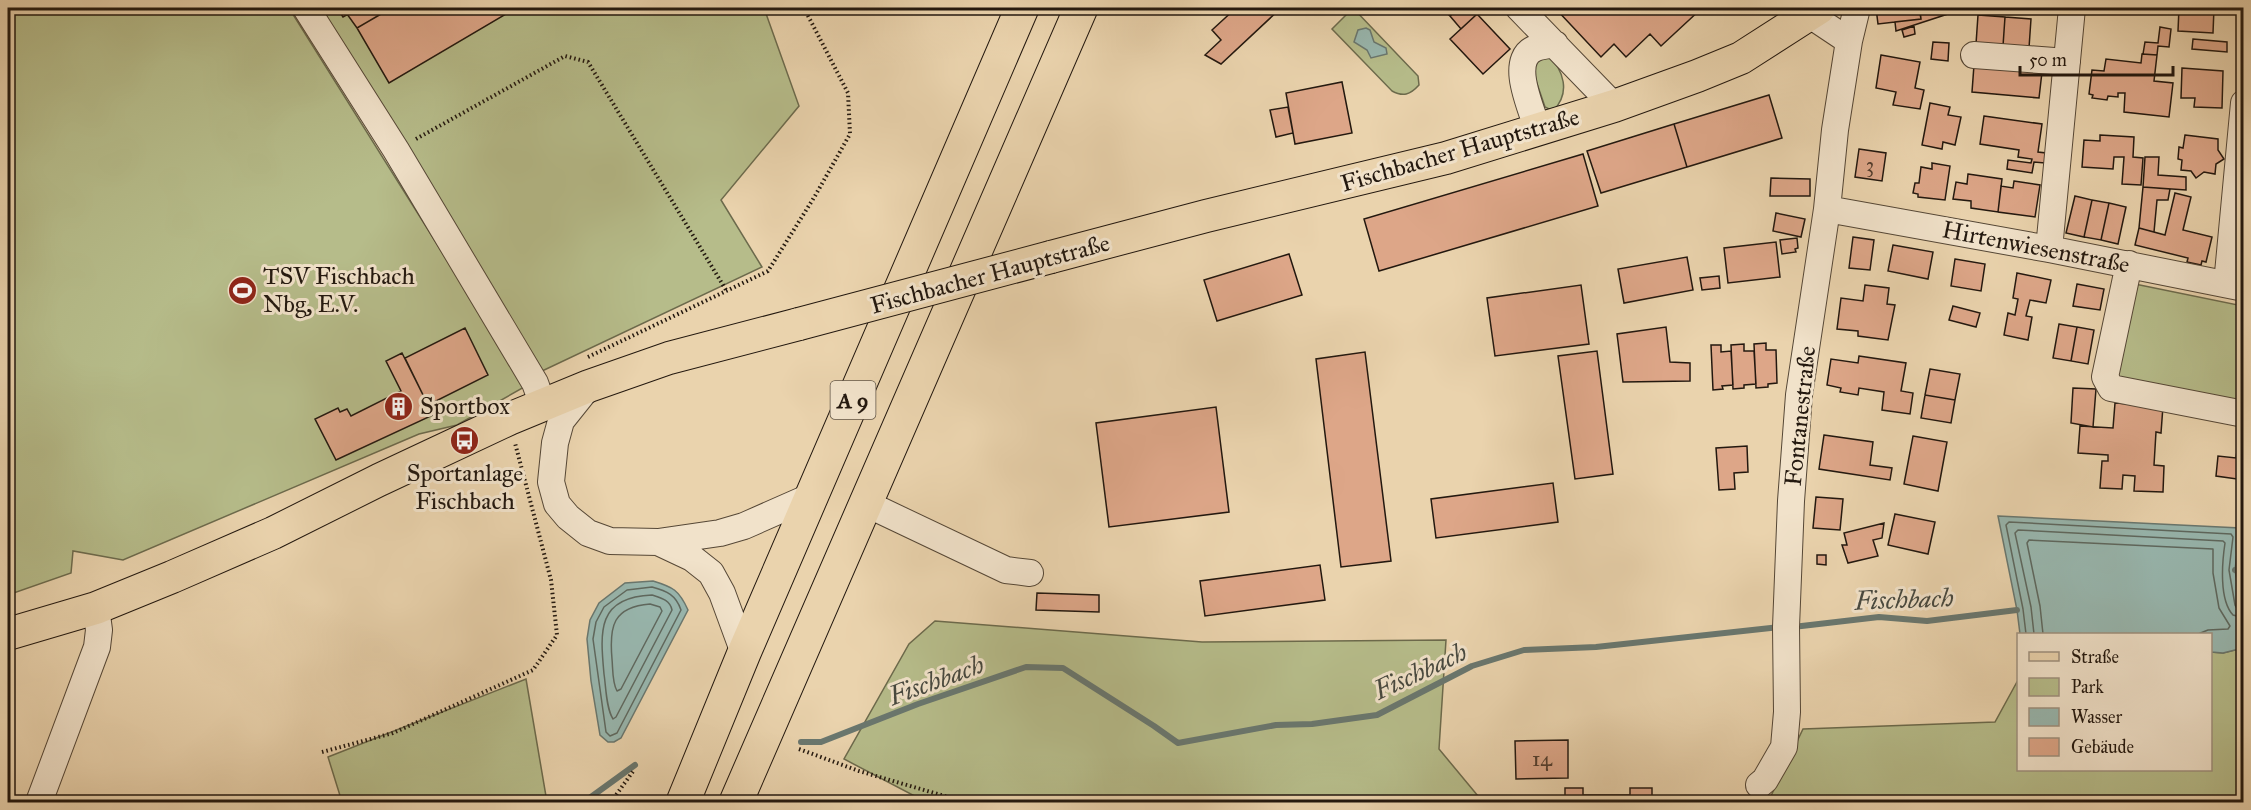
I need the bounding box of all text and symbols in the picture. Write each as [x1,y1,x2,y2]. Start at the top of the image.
scale bar [2020,39,2173,77]
text: 50 m [2029,49,2067,71]
street label: Fischbacher Hauptstraße [1337,102,1583,198]
house number: 3 [1866,152,1874,178]
street label: Hirtenwiesenstraße [1940,214,2132,280]
street label: Fischbacher Hauptstraße [867,228,1113,320]
place label: TSV Fischbach Nbg, E.V. [263,261,415,319]
sports icon: TSV Fischbach Nbg, E.V. [226,274,258,306]
street label: Fontanestraße [1778,344,1822,488]
road number: A 9 [830,381,876,419]
building icon: Sportbox [383,390,415,422]
place label: Sportbox [420,391,510,421]
bus stop icon: Sportanlage Fischbach [449,424,481,456]
place label: Sportanlage Fischbach [407,458,523,516]
water label: Fischbach [1853,581,1954,617]
legend [2017,633,2212,771]
water label: Fischbach [1367,635,1472,707]
text: Straße [2071,646,2119,668]
water label: Fischbach [883,648,988,712]
text: Park [2071,676,2104,698]
text: Wasser [2071,706,2122,728]
text: Gebäude [2071,736,2134,758]
house number: 14 [1532,746,1553,772]

